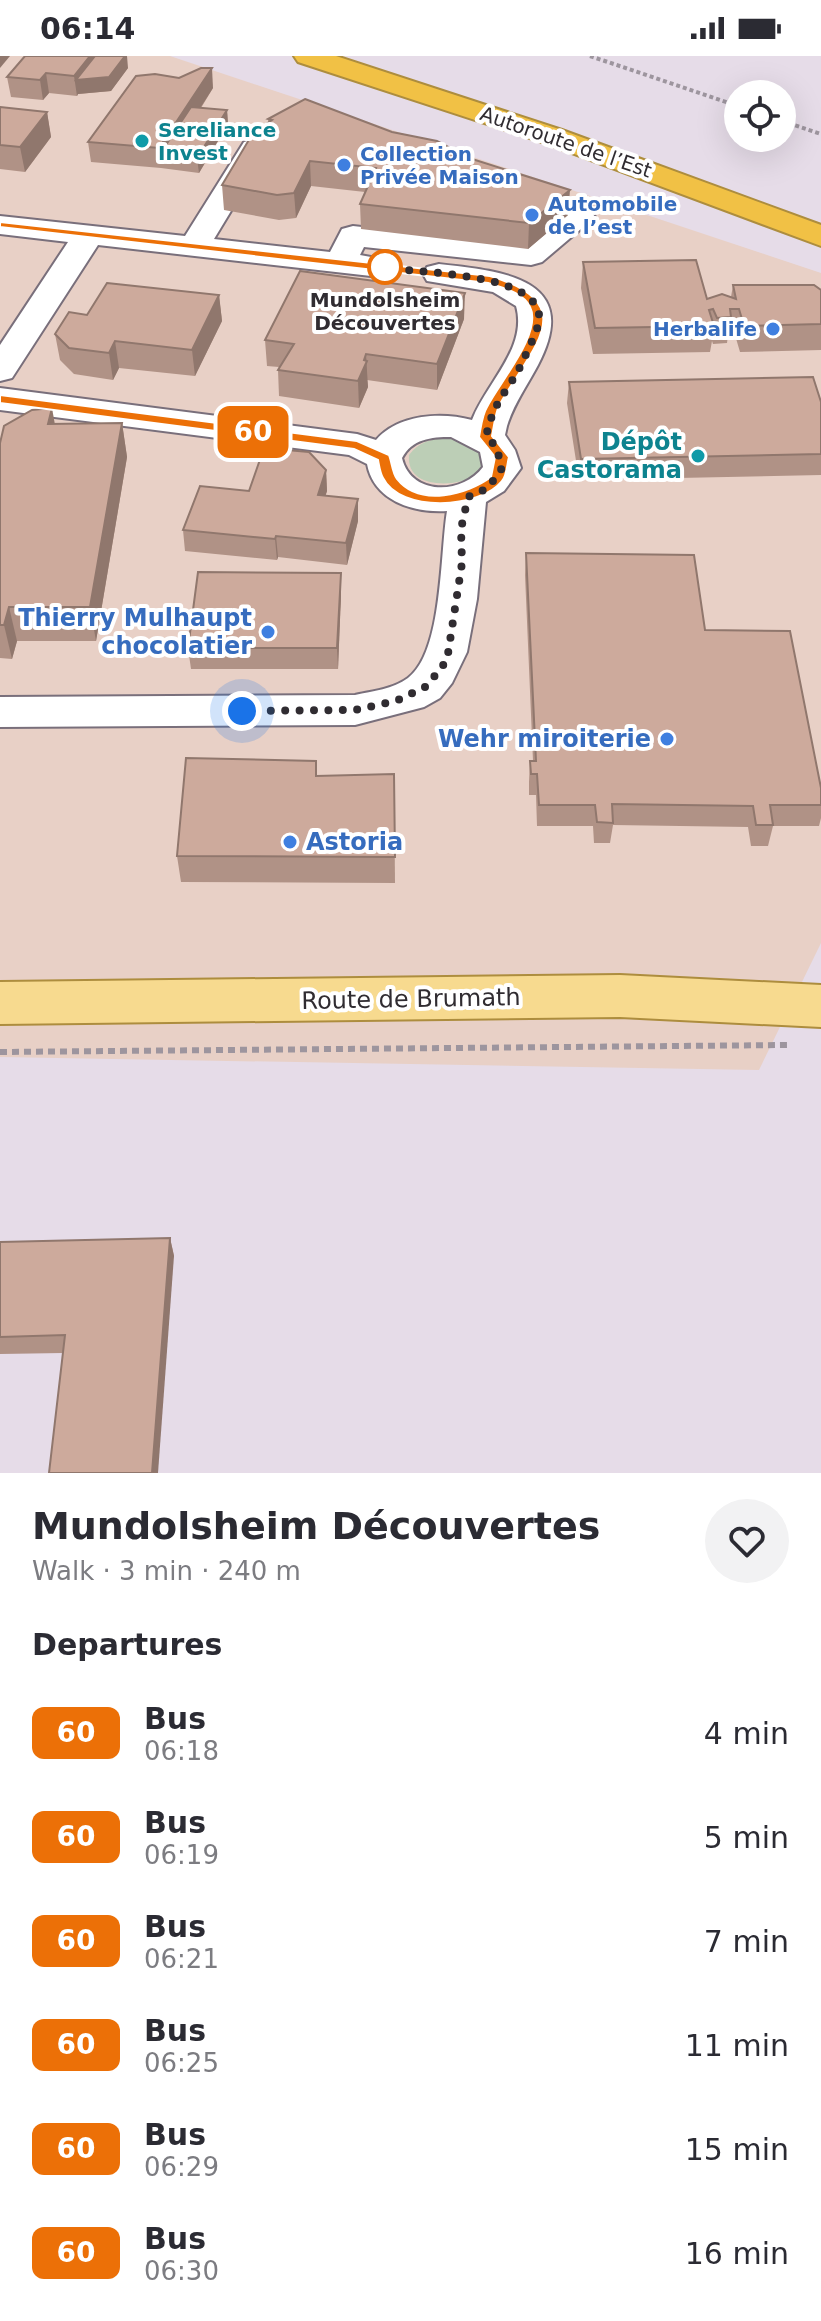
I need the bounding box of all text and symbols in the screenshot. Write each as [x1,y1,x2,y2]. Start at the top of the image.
text: 06:14 [40,11,136,46]
map controls [724,80,796,152]
button: locate [724,80,796,152]
street label: Autoroute de l’Est [477,101,655,183]
place label: Sereliance Invest [158,118,276,165]
marker: Sereliance Invest [133,132,151,150]
place label: Collection Privée Maison [360,142,519,189]
marker: Collection Privée Maison [335,156,353,174]
place label: Automobile de l’est [548,192,677,239]
marker: Automobile de l’est [523,206,541,224]
marker: Mundolsheim Découvertes [368,250,402,284]
place label: Mundolsheim Découvertes [310,288,460,335]
place label: Herbalife [653,317,757,341]
marker: Herbalife [764,320,782,338]
line badge: 60 [217,406,289,458]
text: 60 [234,415,272,448]
place label: Dépôt Castorama [537,428,682,484]
marker: Dépôt Castorama [689,447,707,465]
place label: Thierry Mulhaupt chocolatier [18,604,252,660]
marker: Thierry Mulhaupt chocolatier [259,623,277,641]
your location [222,691,262,731]
place label: Wehr miroiterie [438,725,651,753]
marker: Wehr miroiterie [658,730,676,748]
place label: Astoria [306,828,403,856]
marker: Astoria [281,833,299,851]
street label: Route de Brumath [301,983,521,1015]
button: heart [705,1499,789,1583]
text: Mundolsheim Découvertes [32,1504,600,1548]
text: Walk · 3 min · 240 m [32,1556,301,1586]
text: Departures [32,1627,222,1662]
text: Bus [144,1701,206,1736]
text: 60 [57,1716,95,1749]
text: 4 min [704,1716,789,1751]
text: 06:18 [144,1736,219,1766]
text: Bus [144,1805,206,1840]
text: 60 [57,1820,95,1853]
text: 5 min [704,1820,789,1855]
text: 06:19 [144,1840,219,1870]
text: Bus [144,1909,206,1944]
text: 60 [57,1924,95,1957]
text: 7 min [704,1924,789,1959]
text: 06:21 [144,1944,219,1974]
text: Bus [144,2013,206,2048]
text: 60 [57,2028,95,2061]
text: 11 min [685,2028,789,2063]
text: 06:25 [144,2048,219,2078]
text: Bus [144,2117,206,2152]
text: 60 [57,2132,95,2165]
text: 15 min [685,2132,789,2167]
text: 06:29 [144,2152,219,2182]
text: Bus [144,2221,206,2256]
text: 60 [57,2236,95,2269]
text: 16 min [685,2236,789,2271]
text: 06:30 [144,2256,219,2286]

